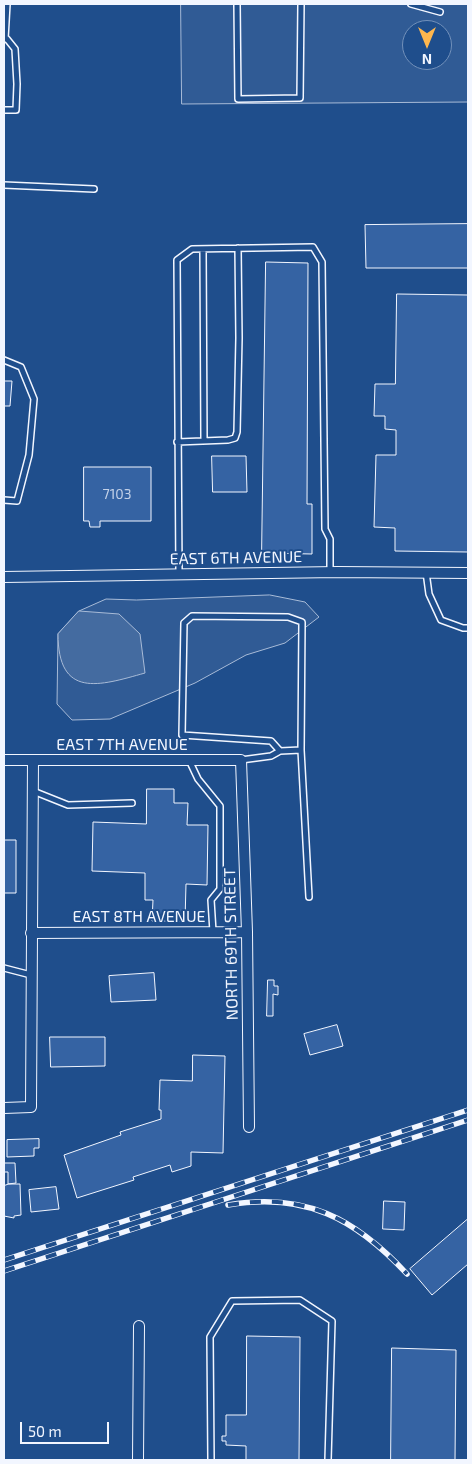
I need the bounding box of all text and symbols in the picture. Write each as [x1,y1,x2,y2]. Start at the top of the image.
north arrow [402,20,452,70]
text: N [422,51,432,68]
house number: 7103 [103,486,131,502]
street label: EAST 6TH AVENUE [170,547,302,569]
street label: EAST 7TH AVENUE [56,735,188,755]
street label: NORTH 69TH STREET [220,868,242,1020]
street label: EAST 8TH AVENUE [72,907,206,927]
scale bar [22,1412,111,1444]
text: 50 m [28,1422,62,1440]

